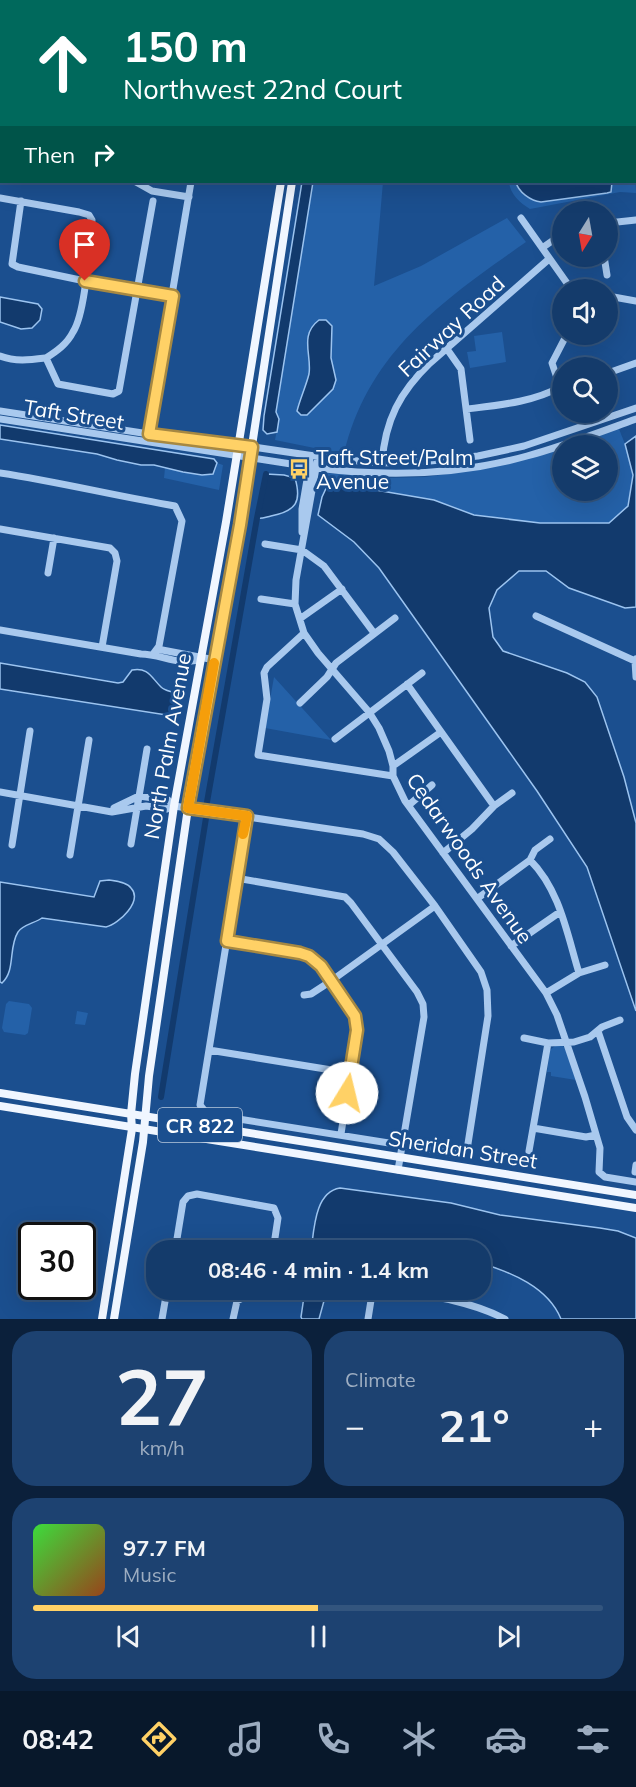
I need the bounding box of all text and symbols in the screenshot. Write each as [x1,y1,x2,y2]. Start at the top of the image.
text: 150 m [123,20,248,73]
icon: ahead [24,24,102,102]
text: Northwest 22nd Court [123,72,402,106]
icon: right [87,138,120,171]
text: Then [24,141,75,169]
north arrow [552,201,618,267]
map controls [552,201,618,501]
pin [59,219,110,281]
icon: arrive [68,228,101,261]
street label: Fairway Road [392,270,510,382]
button: sound [552,279,618,345]
button: search [552,357,618,423]
street label: Taft Street [22,393,126,435]
button: layers [552,435,618,501]
place label: Taft Street/Palm Avenue [316,444,473,494]
bus stop icon: Taft Street/Palm Avenue [287,457,311,481]
street label: North Palm Avenue [138,651,196,841]
street label: Cedarwoods Avenue [401,768,539,948]
position arrow [315,1061,379,1125]
road number: CR 822 [158,1108,242,1142]
street label: Sheridan Street [387,1124,539,1174]
speed limit sign: 30 [18,1222,96,1300]
text: 08:46 · 4 min · 1.4 km [208,1256,429,1284]
text: 27 [115,1347,209,1445]
text: Climate [345,1367,416,1392]
text: 21° [438,1397,510,1453]
text: − [345,1405,365,1446]
text: + [583,1405,603,1446]
text: km/h [139,1435,185,1460]
text: 97.7 FM [123,1534,206,1562]
text: Music [123,1562,176,1587]
icon: previous [112,1620,145,1653]
icon: pause [302,1620,335,1653]
icon: next [492,1620,525,1653]
icon: directions [138,1718,180,1760]
icon: music [225,1718,267,1760]
icon: phone [312,1718,354,1760]
icon: climate [398,1718,440,1760]
icon: car [485,1718,527,1760]
icon: filters [572,1718,614,1760]
text: 08:42 [22,1722,94,1756]

